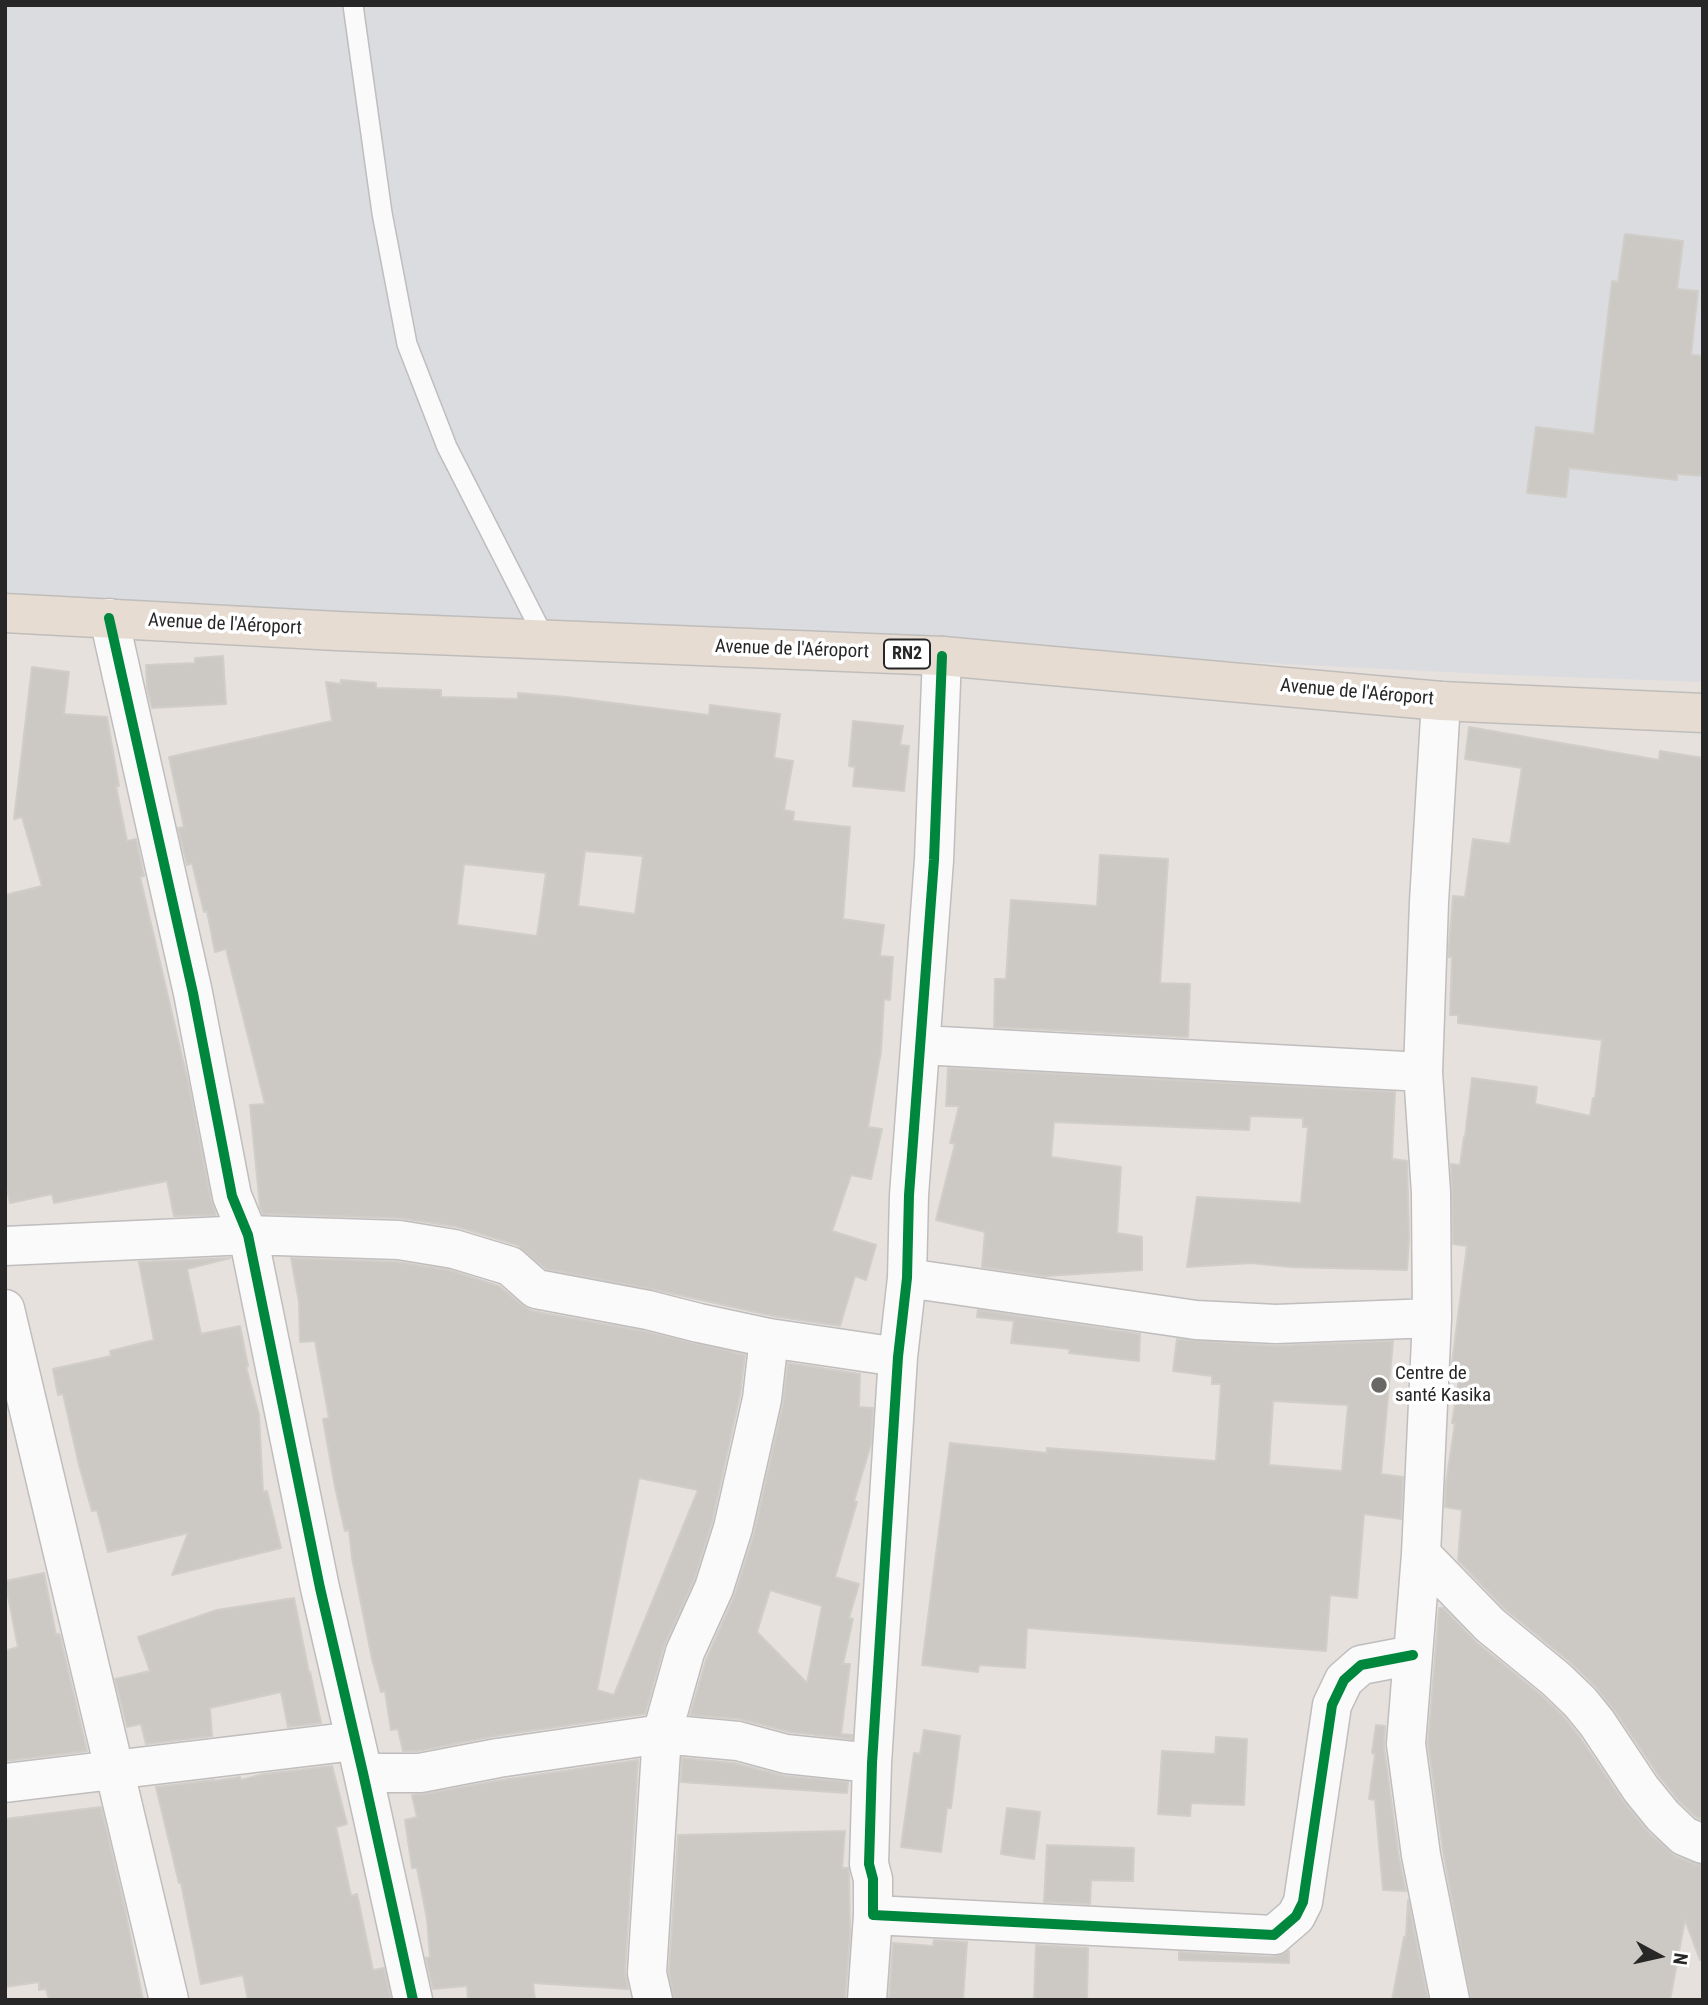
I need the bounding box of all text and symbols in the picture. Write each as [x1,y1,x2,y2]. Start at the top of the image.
street label: Avenue de l'Aéroport [147,610,303,640]
street label: Avenue de l'Aéroport [715,636,869,664]
road number: RN2 [884,640,930,668]
street label: Avenue de l'Aéroport [1279,675,1435,711]
place label: Centre de santé Kasika [1395,1363,1491,1407]
marker: Centre de santé Kasika [1369,1375,1389,1395]
north arrow [1624,1921,1694,1991]
text: N [1668,1952,1692,1966]

